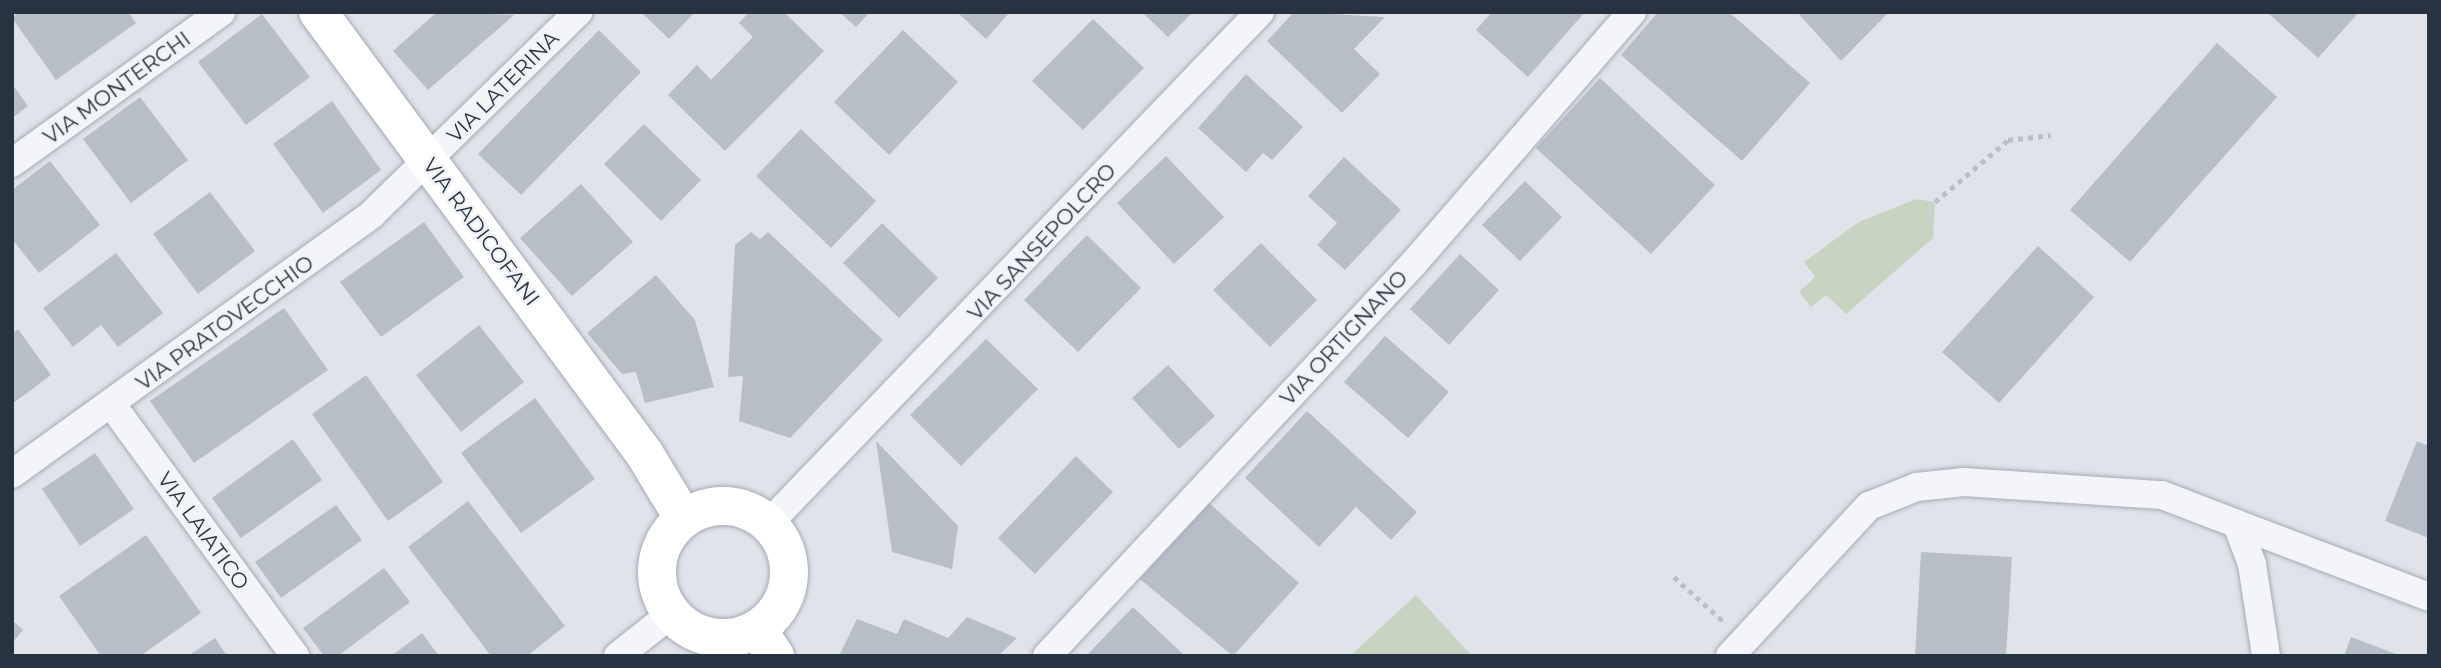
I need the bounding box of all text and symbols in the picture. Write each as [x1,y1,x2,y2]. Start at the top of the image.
street label: VIA MONTERCHI [39,26,195,150]
street label: VIA LATERINA [442,26,564,148]
street label: VIA RADICOFANI [417,153,545,311]
street label: VIA SANSEPOLCRO [963,158,1121,326]
street label: VIA PRATOVECCHIO [131,250,319,396]
street label: VIA ORTIGNANO [1275,265,1413,411]
street label: VIA LAIATICO [152,467,254,595]

